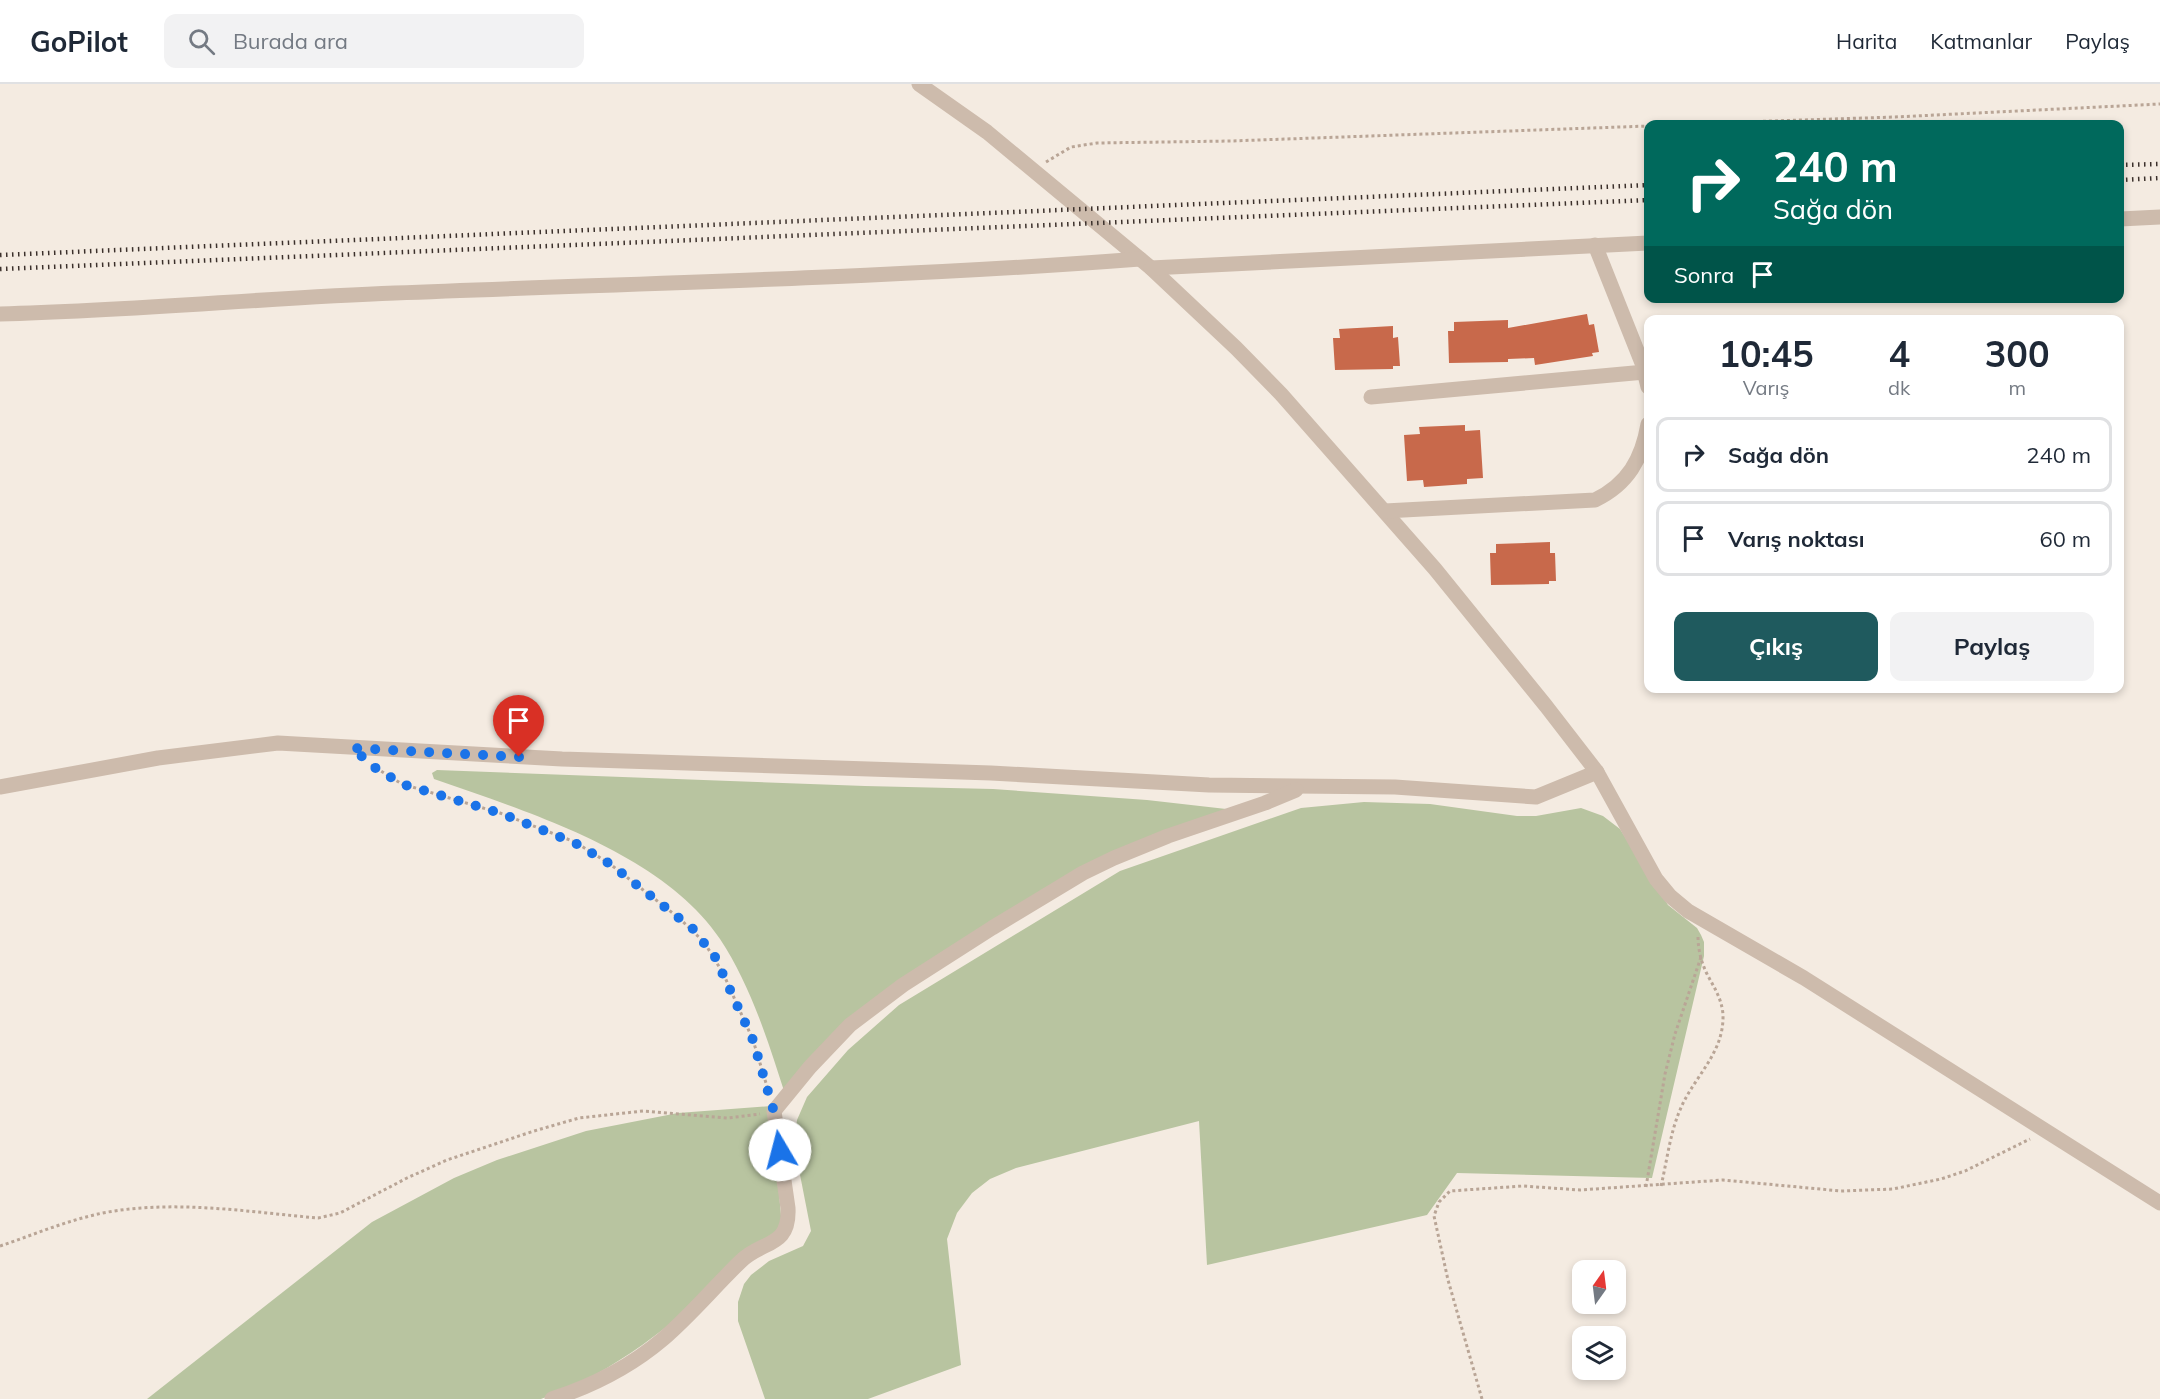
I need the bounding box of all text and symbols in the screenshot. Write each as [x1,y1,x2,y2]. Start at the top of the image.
search box [164,14,584,68]
text: GoPilot [30,24,128,59]
icon: search [185,25,218,58]
text: Burada ara [233,27,348,55]
text: Harita [1836,28,1897,54]
text: Katmanlar [1930,28,2032,54]
text: Paylaş [2065,28,2130,54]
text: 240 m [1773,140,1898,193]
icon: right [1674,144,1752,222]
text: Sağa dön [1773,192,1893,226]
icon: arrive [1746,258,1779,291]
text: Sonra [1674,261,1734,289]
text: 10:45 [1718,331,1814,376]
text: 4 [1888,331,1910,376]
text: 300 [1985,331,2050,376]
text: Varış [1743,375,1789,400]
text: dk [1888,375,1910,400]
text: m [2008,375,2026,400]
icon: right [1677,438,1710,471]
text: Sağa dön [1728,441,1829,469]
text: 240 m [2026,441,2091,469]
icon: arrive [1677,522,1710,555]
text: Varış noktası [1728,525,1864,553]
text: 60 m [2040,525,2091,553]
button: Çıkış [1674,612,1878,681]
button: Paylaş [1890,612,2094,681]
pin [493,695,544,757]
icon: arrive [502,704,535,737]
position arrow [748,1118,812,1182]
north arrow [1572,1260,1626,1314]
map controls [1572,1260,1626,1380]
button: layers [1572,1326,1626,1380]

